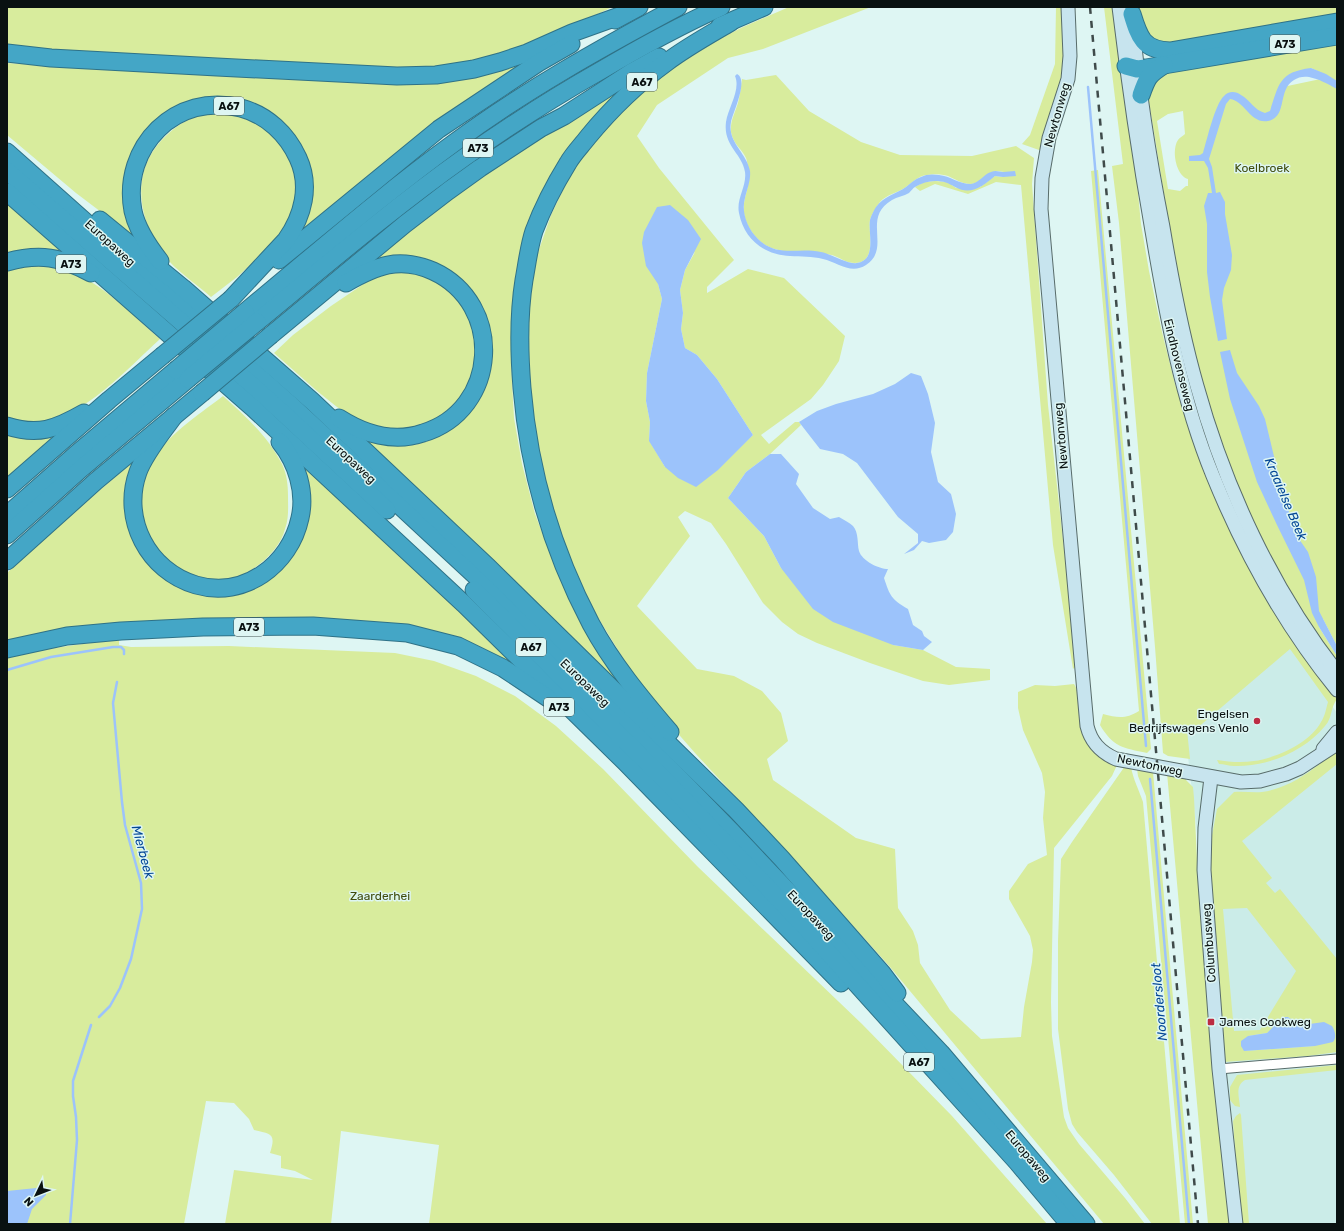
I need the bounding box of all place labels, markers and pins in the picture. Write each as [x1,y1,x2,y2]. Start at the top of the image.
place label: Engelsen Bedrijfswagens Venlo [1129,707,1249,735]
marker: Engelsen Bedrijfswagens Venlo [1252,716,1262,726]
place label: James Cookweg [1219,1015,1311,1029]
marker: James Cookweg [1206,1017,1216,1027]

